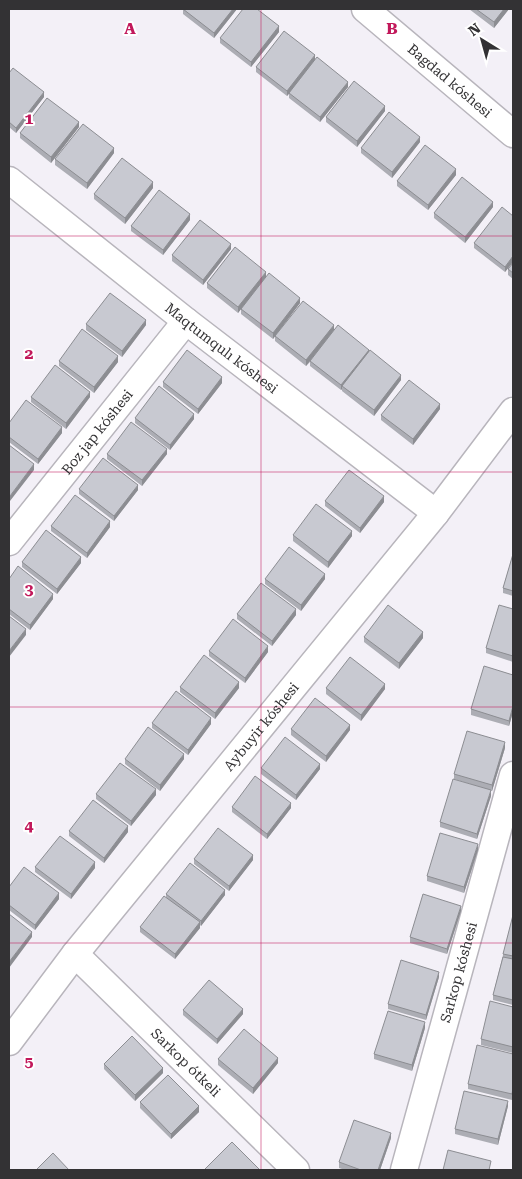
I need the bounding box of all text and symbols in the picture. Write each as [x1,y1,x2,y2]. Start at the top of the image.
north arrow [457,15,507,65]
text: A [124,19,136,38]
text: B [386,19,398,38]
text: N [465,20,483,39]
street label: Bagdad kóshesi [405,41,496,121]
text: 1 [25,109,34,128]
street label: Maqtumqulı kóshesi [162,300,281,397]
text: 2 [25,344,34,363]
street label: Boz jap kóshesi [58,386,136,478]
text: 3 [25,580,34,599]
street label: Aybuyir kóshesi [220,679,302,774]
text: 4 [25,816,34,835]
street label: Sarkop kóshesi [437,920,480,1024]
street label: Sarkop ótkeli [148,1025,224,1100]
text: 5 [25,1052,34,1071]

